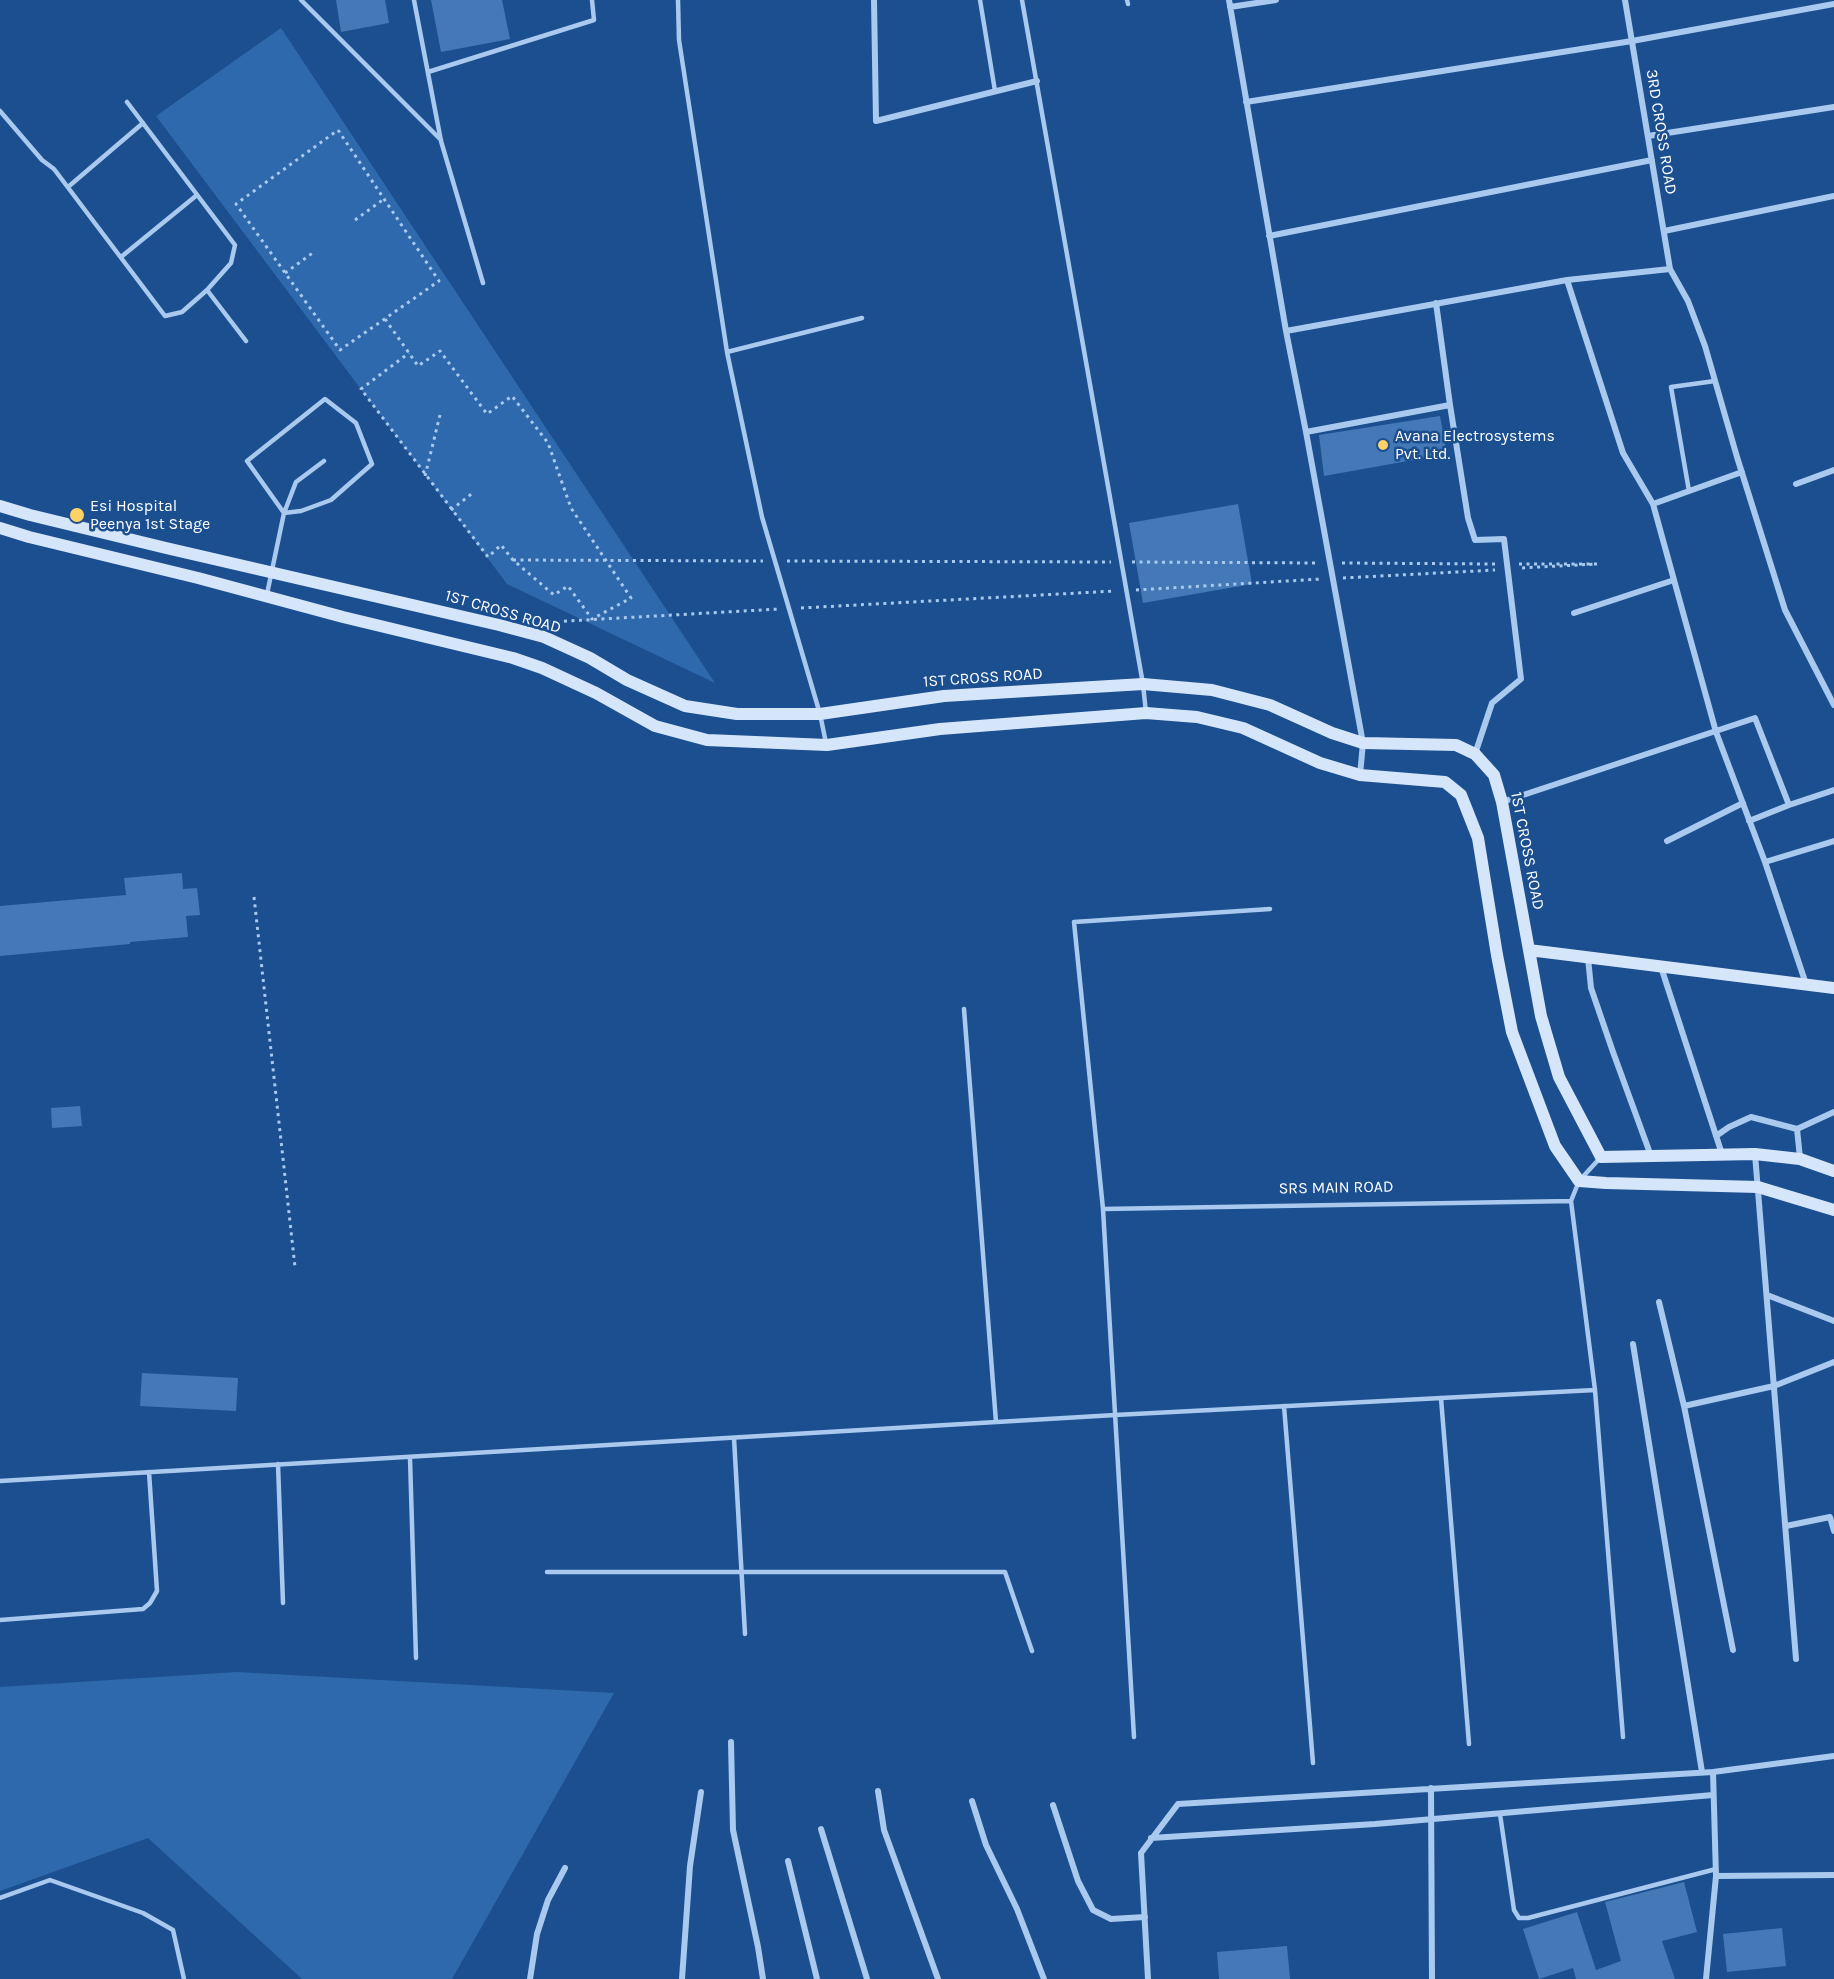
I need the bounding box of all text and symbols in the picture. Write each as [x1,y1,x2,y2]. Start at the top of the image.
street label: 3RD CROSS ROAD [1642,68,1680,196]
place label: Avana Electrosystems Pvt. Ltd. [1395,426,1555,464]
marker: Avana Electrosystems Pvt. Ltd. [1376,438,1390,452]
place label: Esi Hospital Peenya 1st Stage [90,496,210,534]
marker: Esi Hospital Peenya 1st Stage [68,506,86,524]
street label: 1ST CROSS ROAD [443,586,563,638]
street label: 1ST CROSS ROAD [923,664,1043,692]
street label: 1ST CROSS ROAD [1506,790,1548,912]
street label: SRS MAIN ROAD [1278,1177,1394,1199]

